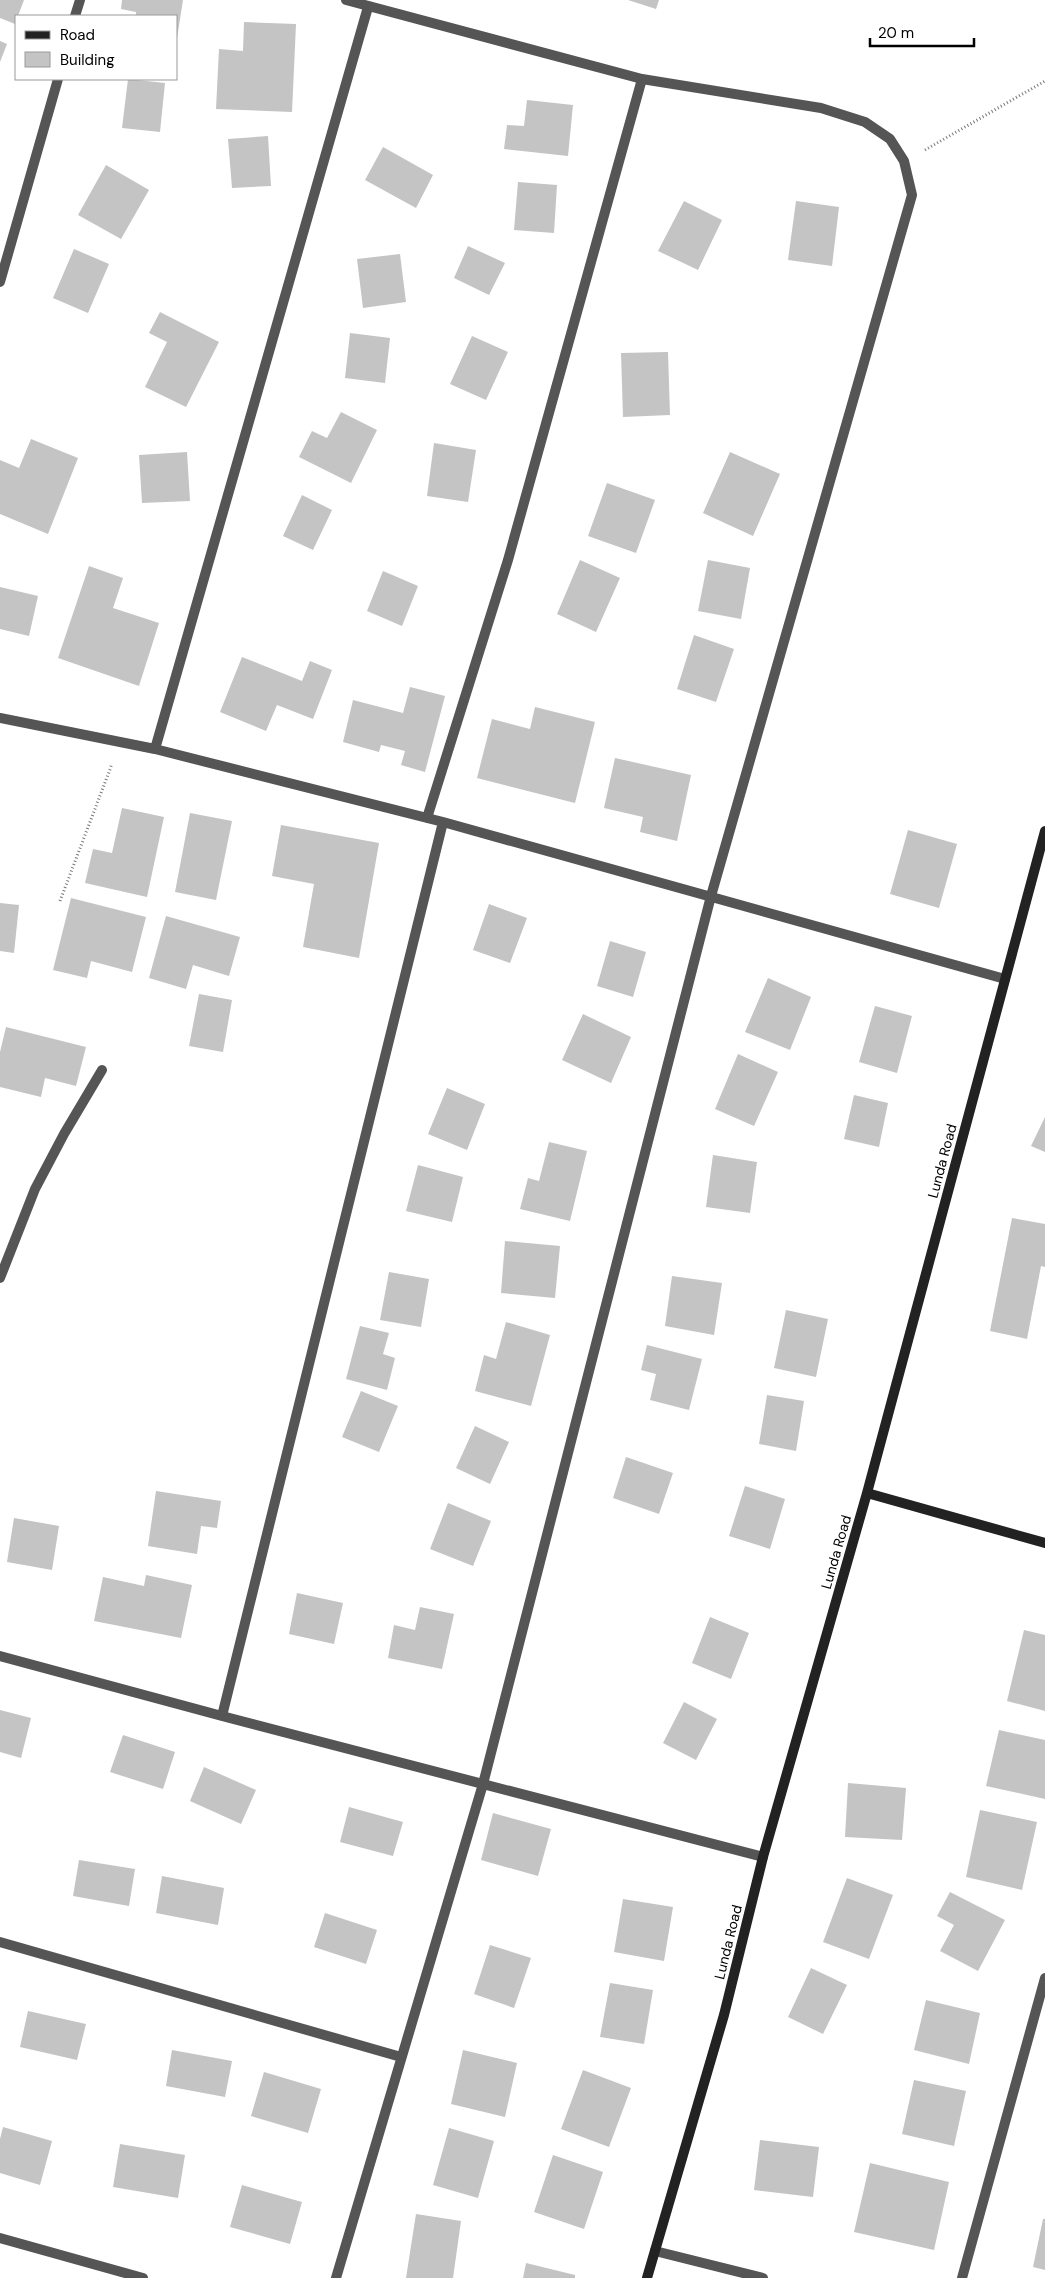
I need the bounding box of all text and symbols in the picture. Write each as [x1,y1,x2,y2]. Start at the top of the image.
legend [15,15,178,80]
scale bar [870,15,974,47]
text: 20 m [878,23,914,43]
text: Road [60,25,95,45]
text: Building [60,50,115,70]
street label: Lunda Road [923,1122,961,1200]
street label: Lunda Road [817,1513,855,1591]
street label: Lunda Road [710,1903,746,1981]

